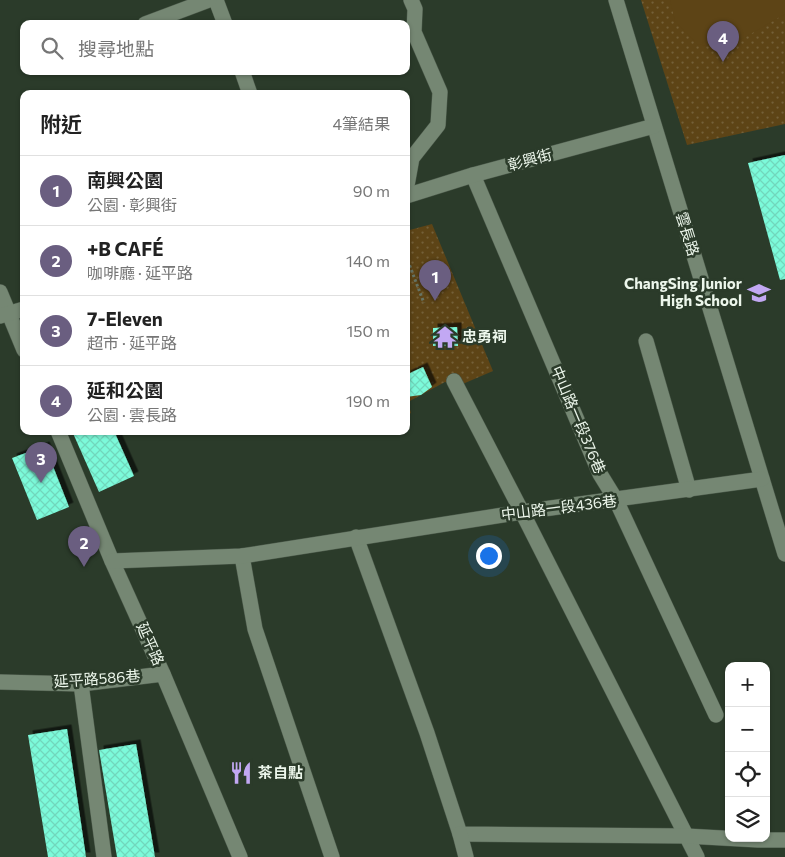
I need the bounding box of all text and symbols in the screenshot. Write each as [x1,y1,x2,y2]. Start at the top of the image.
search box [20,20,410,75]
pin: 4 [707,21,739,62]
icon: search [38,34,66,62]
text: 搜尋地點 [78,37,154,60]
text: 附近 [40,111,82,136]
text: 4筆結果 [332,114,390,133]
street label: 彰興街 [506,145,554,174]
text: 南興公園 [87,168,163,191]
text: 1 [52,181,60,200]
text: 90 m [353,181,390,200]
text: 公園 · 彰興街 [87,195,177,214]
street label: 雲長路 [673,210,703,258]
text: +B CAFÉ [87,237,164,260]
text: 2 [51,251,61,270]
text: 140 m [346,251,390,270]
pin: 1 [419,260,451,301]
text: 咖啡廳 · 延平路 [87,263,193,282]
place label: ChangSing Junior High School [624,274,742,309]
school or university icon: ChangSing Junior High School [746,280,772,306]
text: 7-Eleven [87,307,163,330]
text: 3 [51,321,61,340]
text: 150 m [347,321,390,340]
temple icon: 忠勇祠 [432,324,458,350]
place label: 忠勇祠 [462,327,507,345]
text: 超市 · 延平路 [87,333,177,352]
street label: 中山路一段376巷 [548,363,610,476]
text: 延和公園 [87,378,163,401]
text: 4 [51,391,61,410]
text: 190 m [346,391,390,410]
text: 公園 · 雲長路 [87,405,177,424]
pin: 3 [25,442,57,483]
street label: 中山路一段436巷 [500,491,618,523]
pin: 2 [68,526,100,567]
your location [476,543,502,569]
street label: 延平路 [134,619,168,668]
map controls [725,662,770,842]
button: + [725,662,770,707]
street label: 延平路586巷 [53,666,141,690]
button: − [725,707,770,752]
button: locate [725,752,770,797]
restaurant icon: 茶自點 [228,760,254,786]
place label: 茶自點 [258,763,303,781]
button: layers [725,797,770,842]

